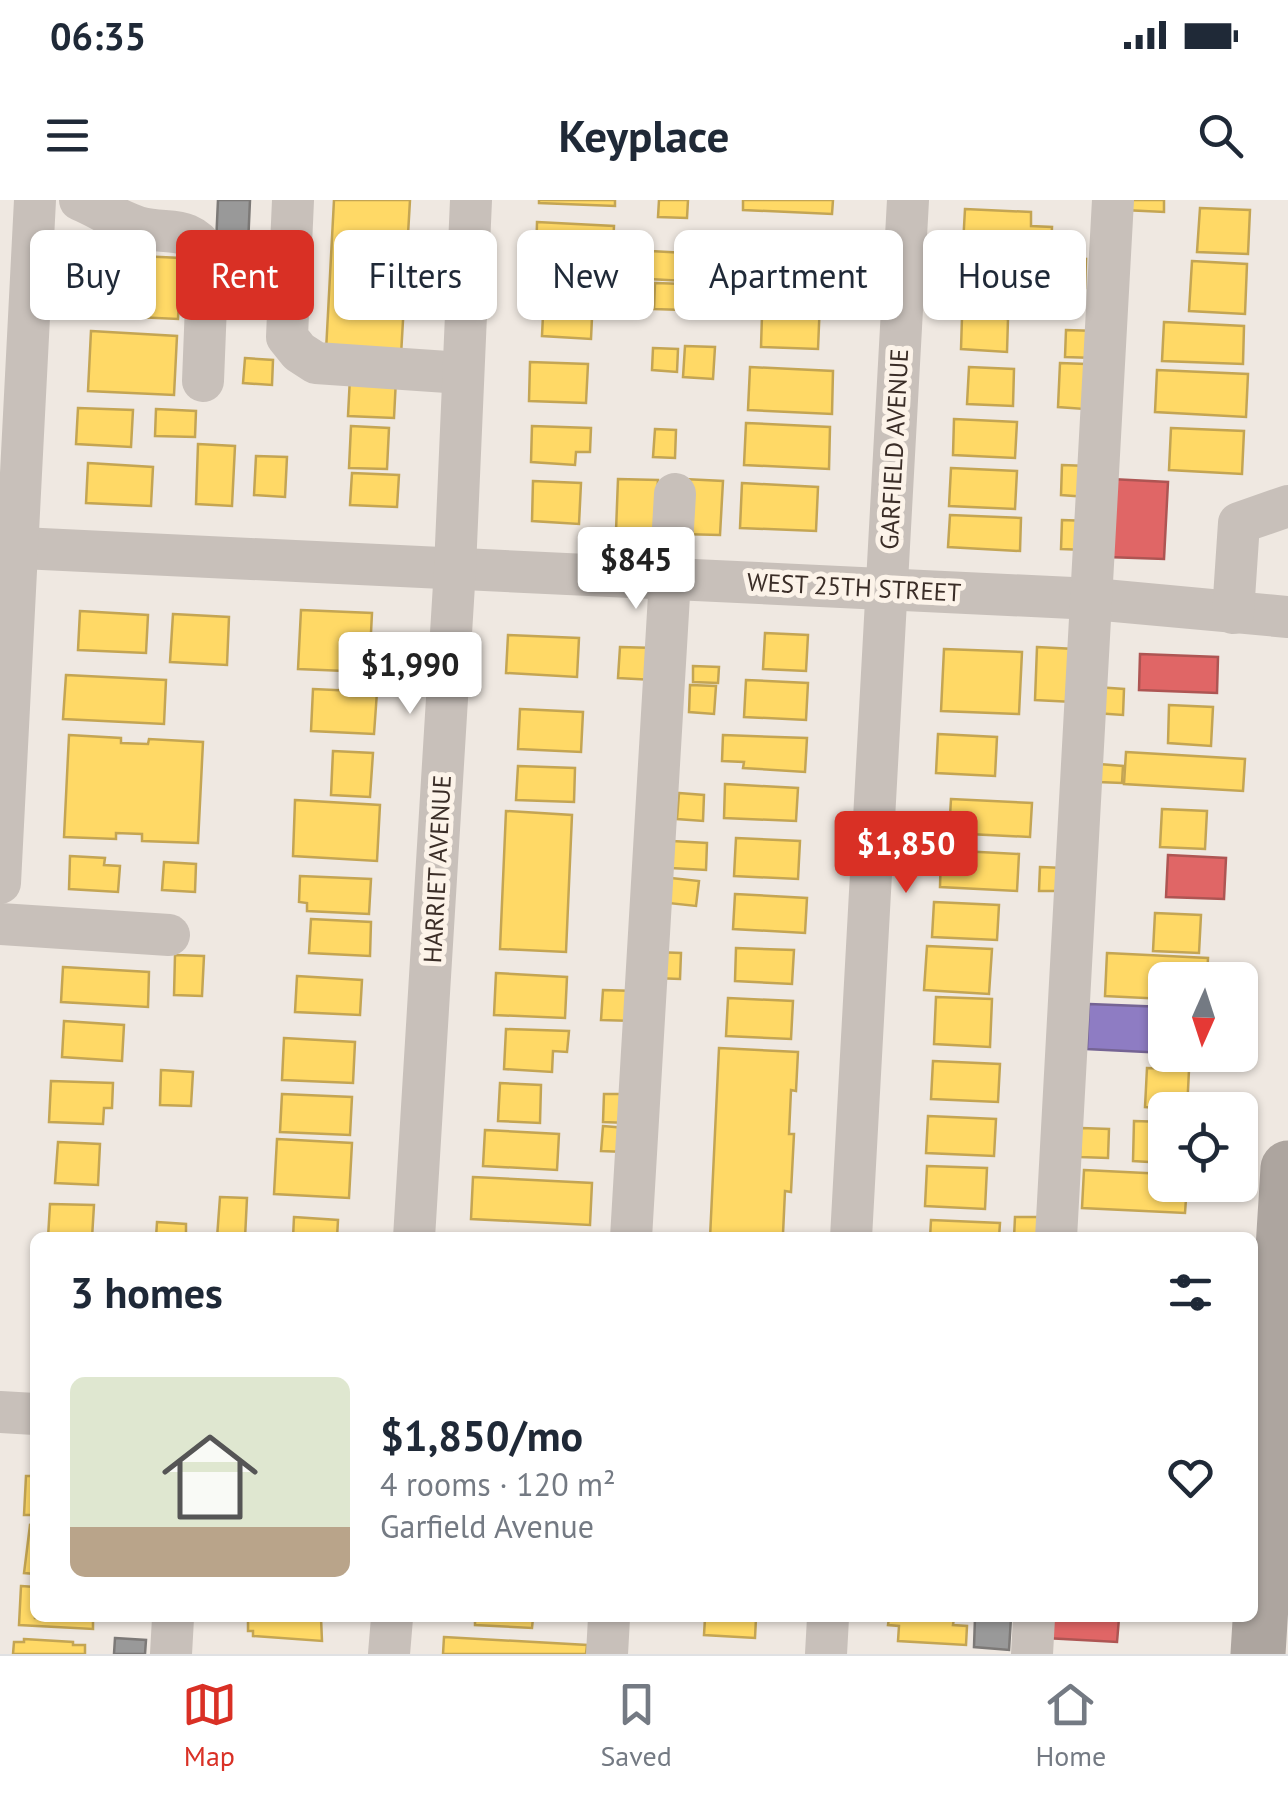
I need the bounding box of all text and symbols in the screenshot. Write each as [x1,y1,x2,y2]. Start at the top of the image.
text: 06:35 [50,11,146,60]
text: Keyplace [559,106,729,164]
icon: menu [40,108,95,163]
icon: search [1193,108,1248,163]
chip: Buy [30,230,156,320]
chip: Rent [176,230,314,320]
chip: Filters [334,230,497,320]
chip: New [517,230,654,320]
chip: Apartment [674,230,903,320]
chip: House [923,230,1086,320]
street label: GARFIELD AVENUE [873,348,915,550]
pin: $845 [577,527,695,612]
text: $845 [600,538,672,580]
street label: WEST 25TH STREET [746,565,962,609]
pin: $1,990 [329,632,491,717]
text: $1,990 [361,643,459,685]
street label: HARRIET AVENUE [416,774,458,964]
pin: $1,850 [825,811,987,896]
text: $1,850 [857,822,955,864]
north arrow [1148,962,1258,1072]
map controls [1148,962,1258,1202]
button: locate [1148,1092,1258,1202]
text: 3 homes [70,1265,223,1320]
icon: filters [1163,1265,1218,1320]
text: $1,850/mo [380,1408,583,1463]
icon: home [150,1417,270,1537]
icon: heart [1163,1450,1218,1505]
text: 4 rooms · 120 m² [380,1463,616,1505]
text: Garfield Avenue [380,1505,594,1547]
tab: Map [182,1677,237,1774]
tab: Saved [600,1677,672,1774]
tab: Home [1035,1677,1106,1774]

